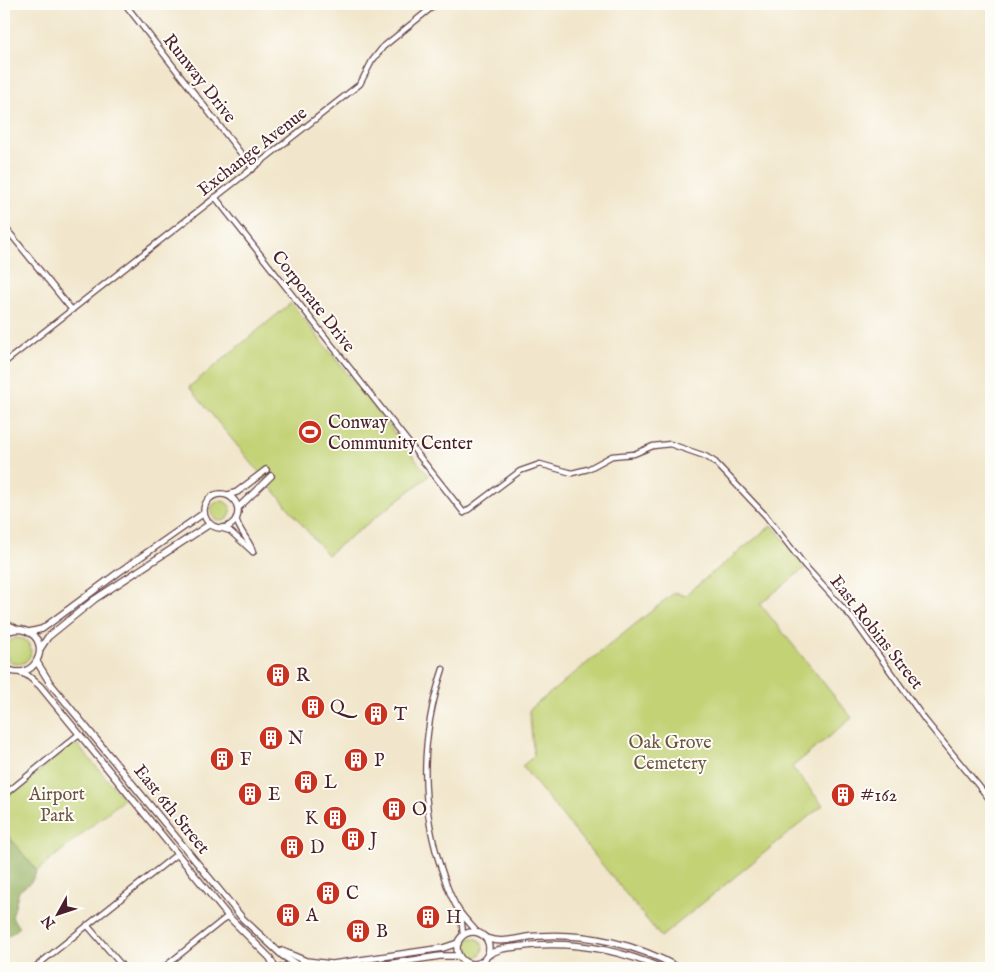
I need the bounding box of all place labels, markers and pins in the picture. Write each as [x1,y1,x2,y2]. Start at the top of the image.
place label: Conway Community Center [328,412,473,456]
sports icon: Conway Community Center [297,419,323,445]
building icon: R [265,662,291,688]
place label: R [296,665,311,688]
building icon: Q [300,694,326,720]
place label: Q [330,697,358,720]
building icon: T [363,701,389,727]
place label: T [394,704,407,727]
building icon: N [258,725,284,751]
place label: N [288,728,304,751]
building icon: F [209,746,235,772]
building icon: P [343,747,369,773]
place label: F [240,749,252,772]
place label: P [374,750,384,773]
building icon: L [293,769,319,795]
place label: L [324,772,337,795]
building icon: E [237,781,263,807]
building icon: #162 [830,782,856,808]
place label: E [268,784,280,807]
place label: #162 [860,785,897,808]
building icon: O [381,796,407,822]
place label: O [412,799,427,822]
building icon: K [322,805,348,831]
place label: K [305,808,319,831]
building icon: J [340,826,366,852]
place label: J [368,829,378,852]
building icon: D [279,834,305,860]
place label: D [310,837,324,860]
building icon: C [315,880,341,906]
place label: C [346,883,359,906]
building icon: A [275,902,301,928]
building icon: H [415,904,441,930]
place label: A [305,905,319,928]
place label: H [446,907,461,930]
building icon: B [345,918,371,944]
place label: B [376,921,388,944]

